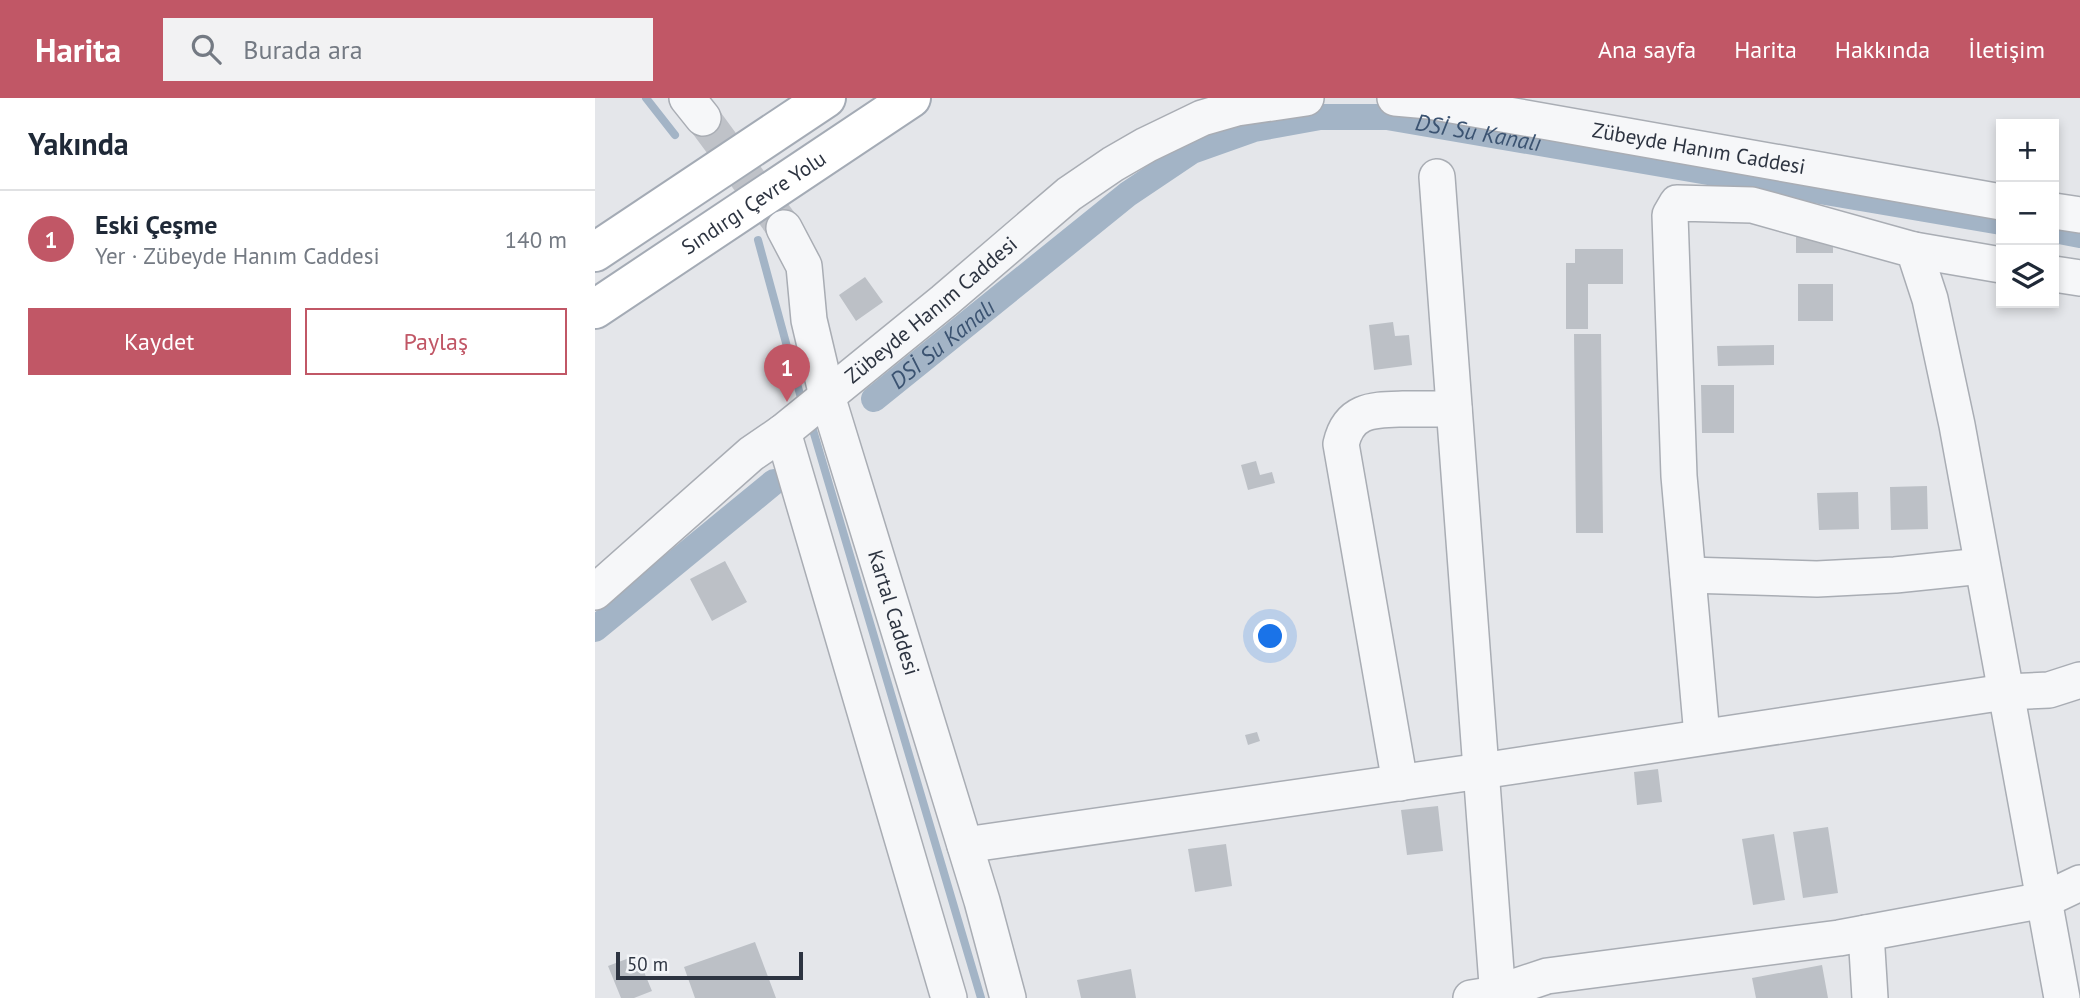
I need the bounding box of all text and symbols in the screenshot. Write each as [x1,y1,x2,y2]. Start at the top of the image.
search box [163,18,653,81]
text: Harita [35,28,121,71]
icon: search [187,30,225,68]
text: Burada ara [243,33,363,66]
text: Ana sayfa [1598,34,1696,65]
text: Harita [1734,34,1797,65]
text: Hakkında [1835,34,1930,65]
text: İletişim [1968,34,2045,65]
water label: DSİ Su Kanalı [1413,107,1544,157]
street label: Zübeyde Hanım Caddesi [1590,116,1807,180]
map controls [1996,119,2059,308]
button: + [1996,119,2059,182]
text: Yakında [28,124,129,163]
street label: Sındırgı Çevre Yolu [676,145,831,260]
button: − [1996,182,2059,245]
text: Eski Çeşme [95,208,217,241]
text: 1 [44,225,58,254]
text: 140 m [505,225,567,254]
street label: Zübeyde Hanım Caddesi [839,230,1023,389]
text: Yer · Zübeyde Hanım Caddesi [95,241,380,270]
button: layers [1996,245,2059,308]
water label: DSİ Su Kanalı [884,292,1001,395]
button: Kaydet [28,308,291,375]
button: Paylaş [305,308,567,375]
pin: 1 [764,344,810,402]
street label: Kartal Caddesi [862,547,926,678]
your location [1253,619,1287,653]
scale bar [616,949,803,981]
text: 50 m [627,952,668,976]

